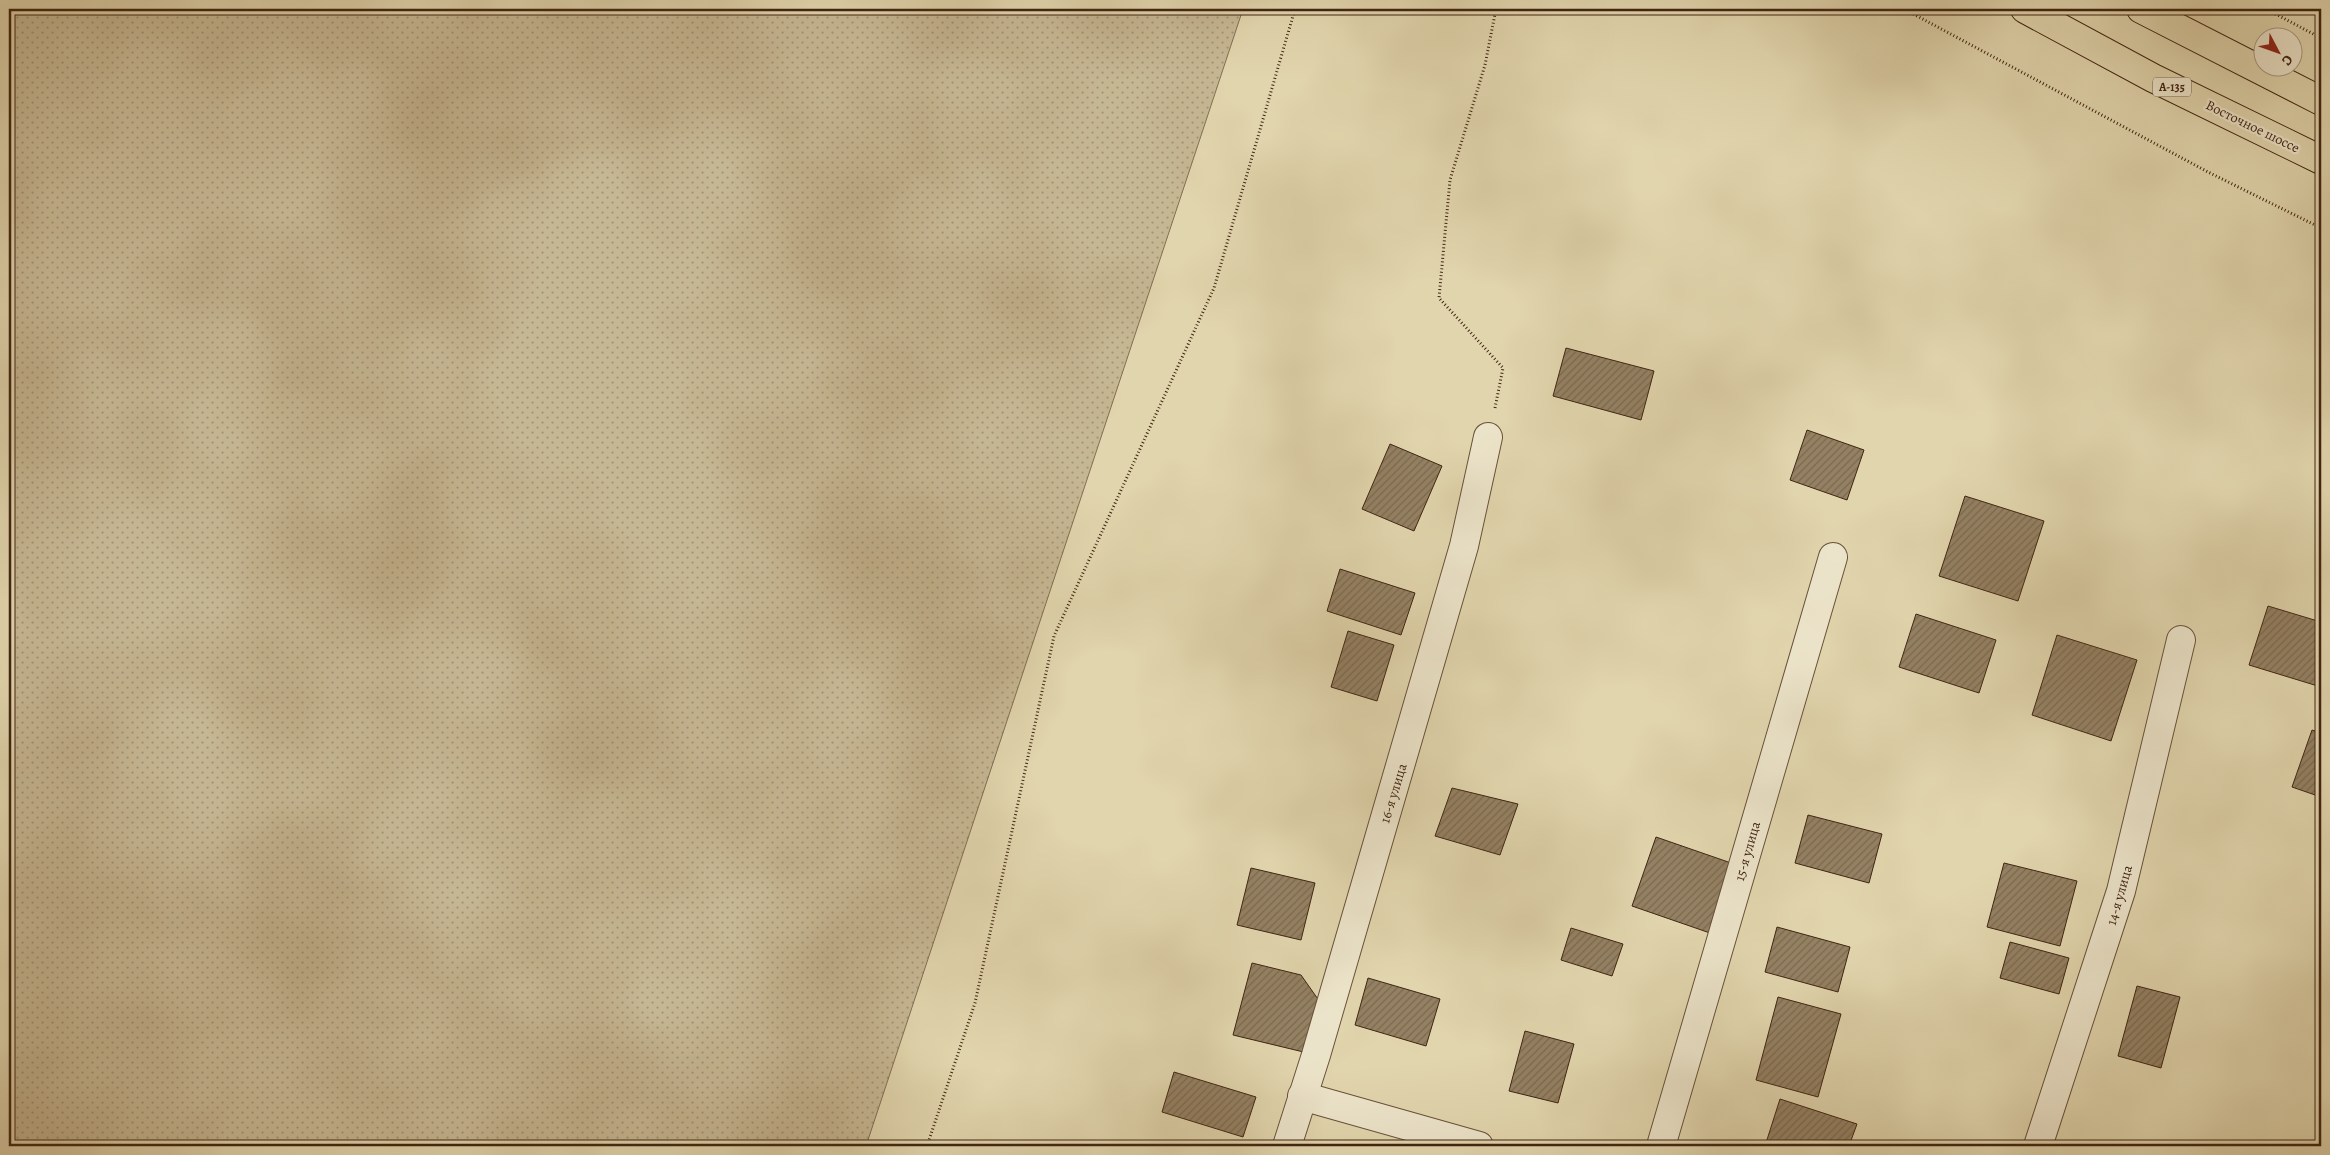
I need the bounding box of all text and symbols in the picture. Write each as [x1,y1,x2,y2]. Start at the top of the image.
north arrow [2252,28,2302,78]
text: С [2277,51,2297,70]
road number: А-135 [2153,77,2191,96]
street label: Восточное шоссе [2203,95,2303,157]
street label: 16-я улица [1375,760,1412,825]
street label: 15-я улица [1730,819,1765,883]
street label: 14-я улица [2102,862,2137,927]

